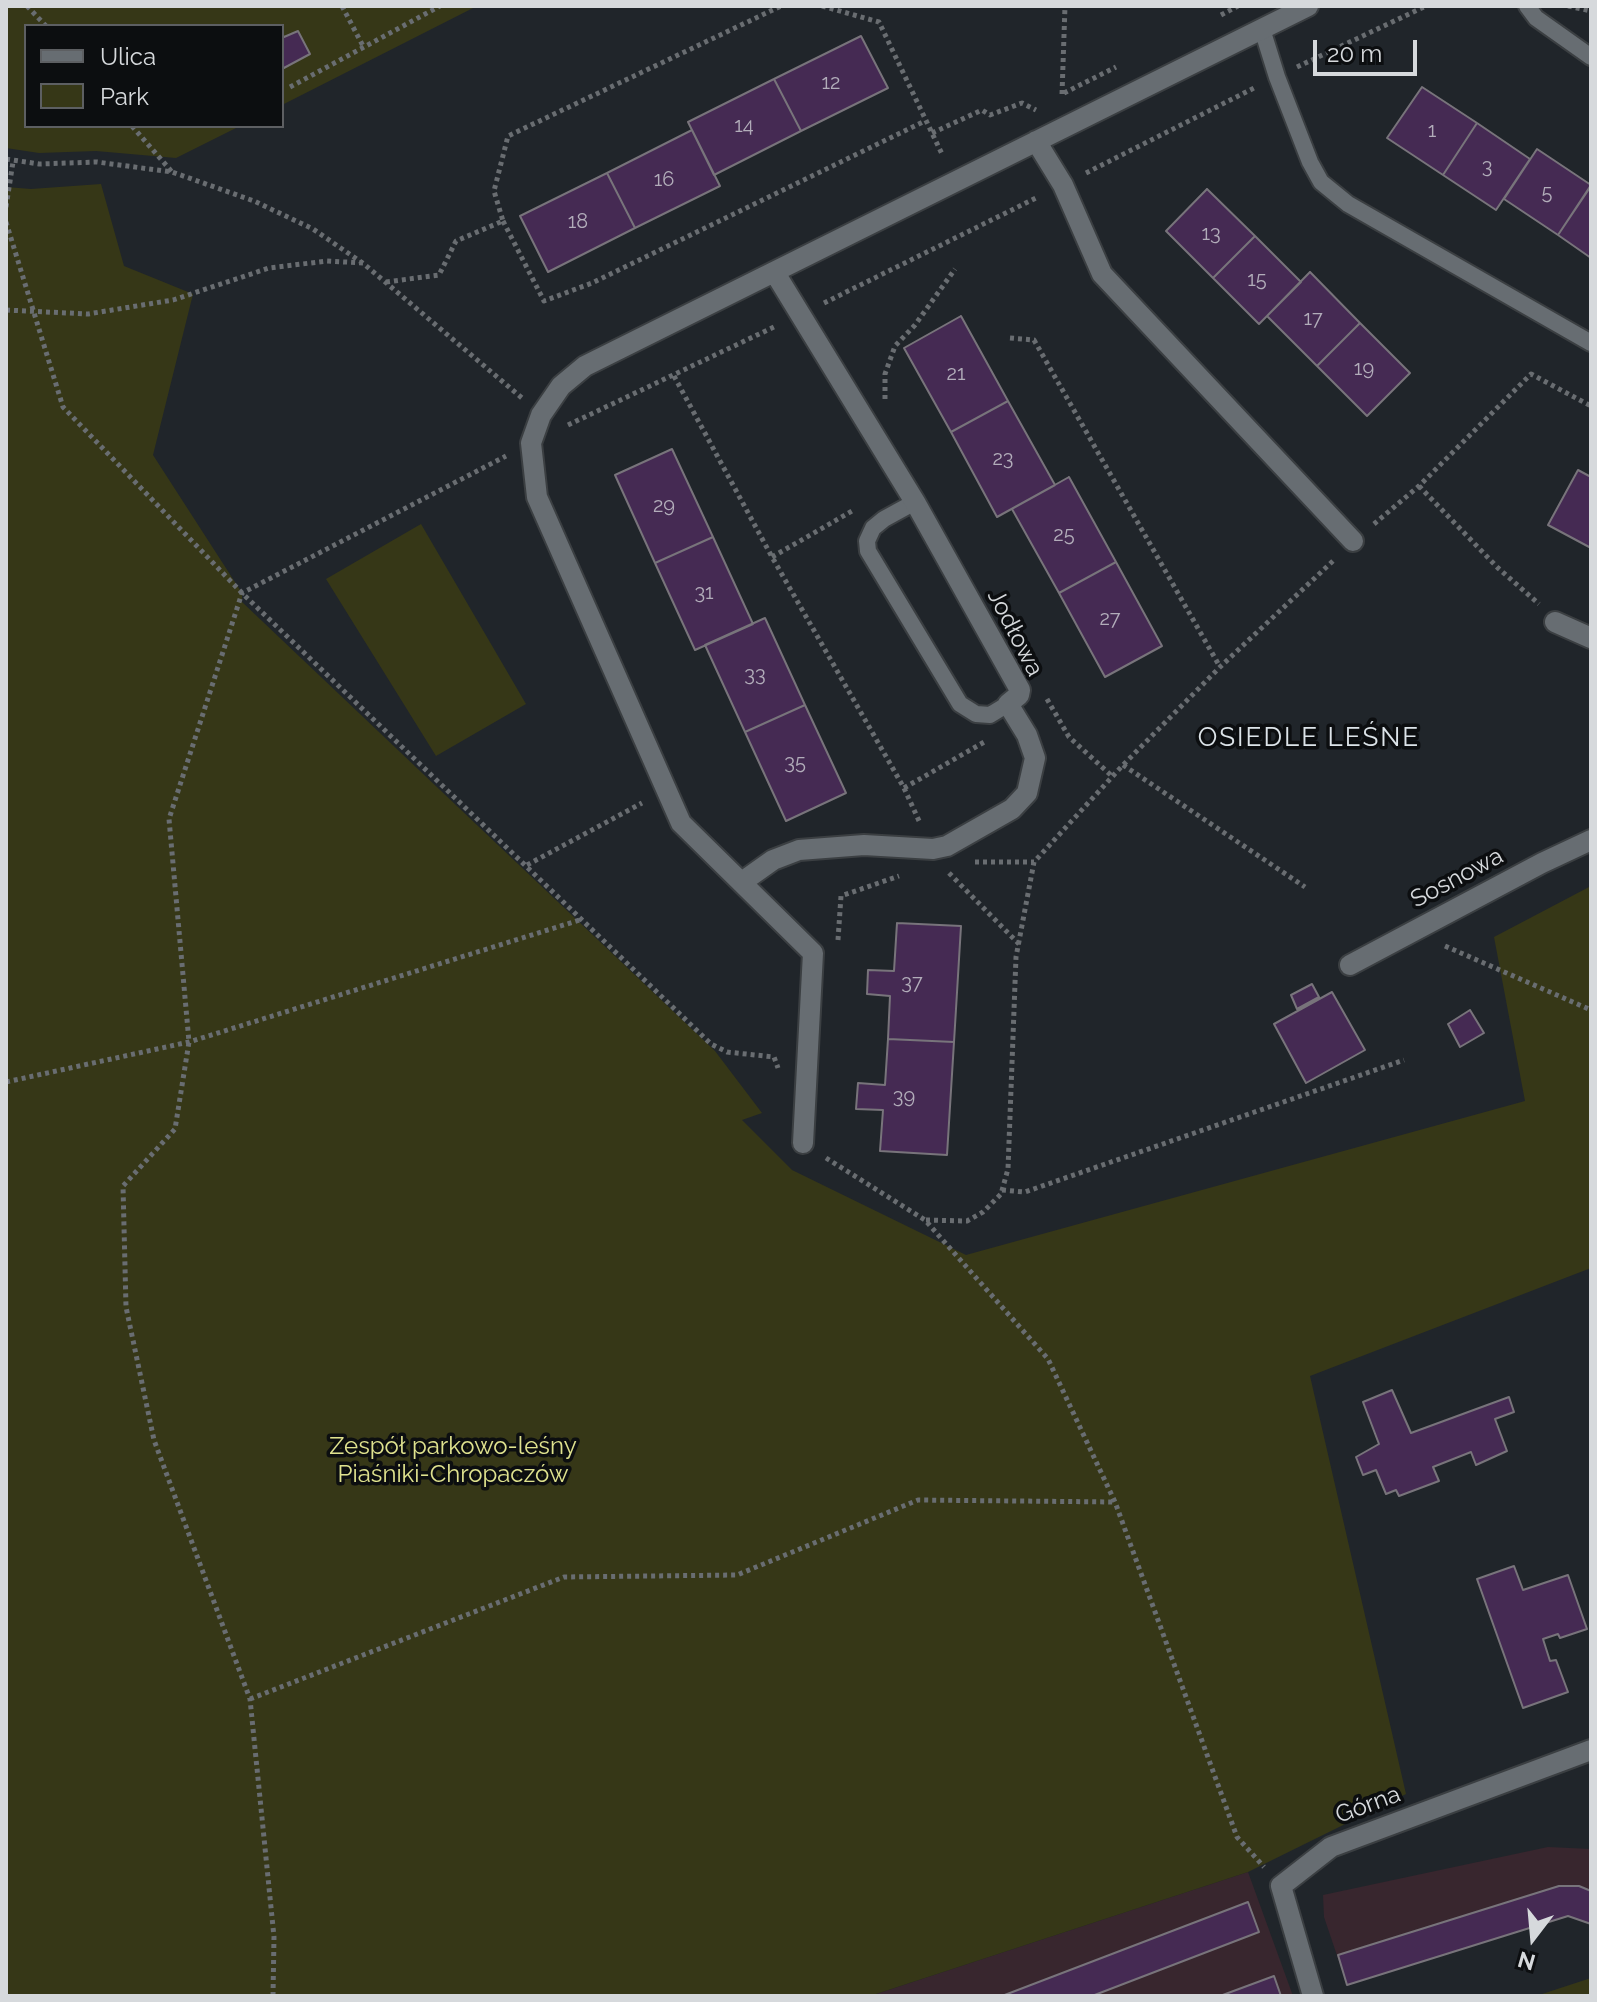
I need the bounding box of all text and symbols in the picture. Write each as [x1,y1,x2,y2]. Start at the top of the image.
legend [24,24,284,128]
scale bar [1317,24,1421,74]
text: 20 m [1327,39,1382,68]
text: Ulica [100,42,156,71]
house number: 12 [822,71,840,95]
text: Park [100,82,149,111]
house number: 14 [734,114,754,138]
house number: 1 [1428,119,1436,143]
house number: 3 [1482,155,1492,179]
house number: 16 [654,168,674,192]
house number: 5 [1542,181,1552,205]
house number: 18 [568,210,588,234]
house number: 13 [1201,222,1221,246]
house number: 15 [1247,268,1267,292]
house number: 17 [1303,307,1323,331]
house number: 19 [1354,357,1374,381]
house number: 21 [947,362,965,386]
house number: 23 [992,447,1014,471]
house number: 29 [653,494,675,518]
house number: 25 [1053,523,1075,547]
house number: 31 [694,581,714,605]
street label: Jodłowa [981,585,1049,681]
house number: 27 [1099,607,1121,631]
house number: 33 [744,663,766,687]
district label: OSIEDLE LEŚNE [1198,722,1420,754]
house number: 35 [784,751,806,775]
street label: Sosnowa [1406,842,1508,914]
house number: 37 [901,971,923,995]
house number: 39 [893,1085,915,1109]
park label: Zespół parkowo-leśny Piaśniki-Chropaczów [329,1433,577,1489]
street label: Górna [1332,1780,1404,1830]
north arrow [1493,1898,1573,1978]
text: N [1515,1946,1538,1976]

